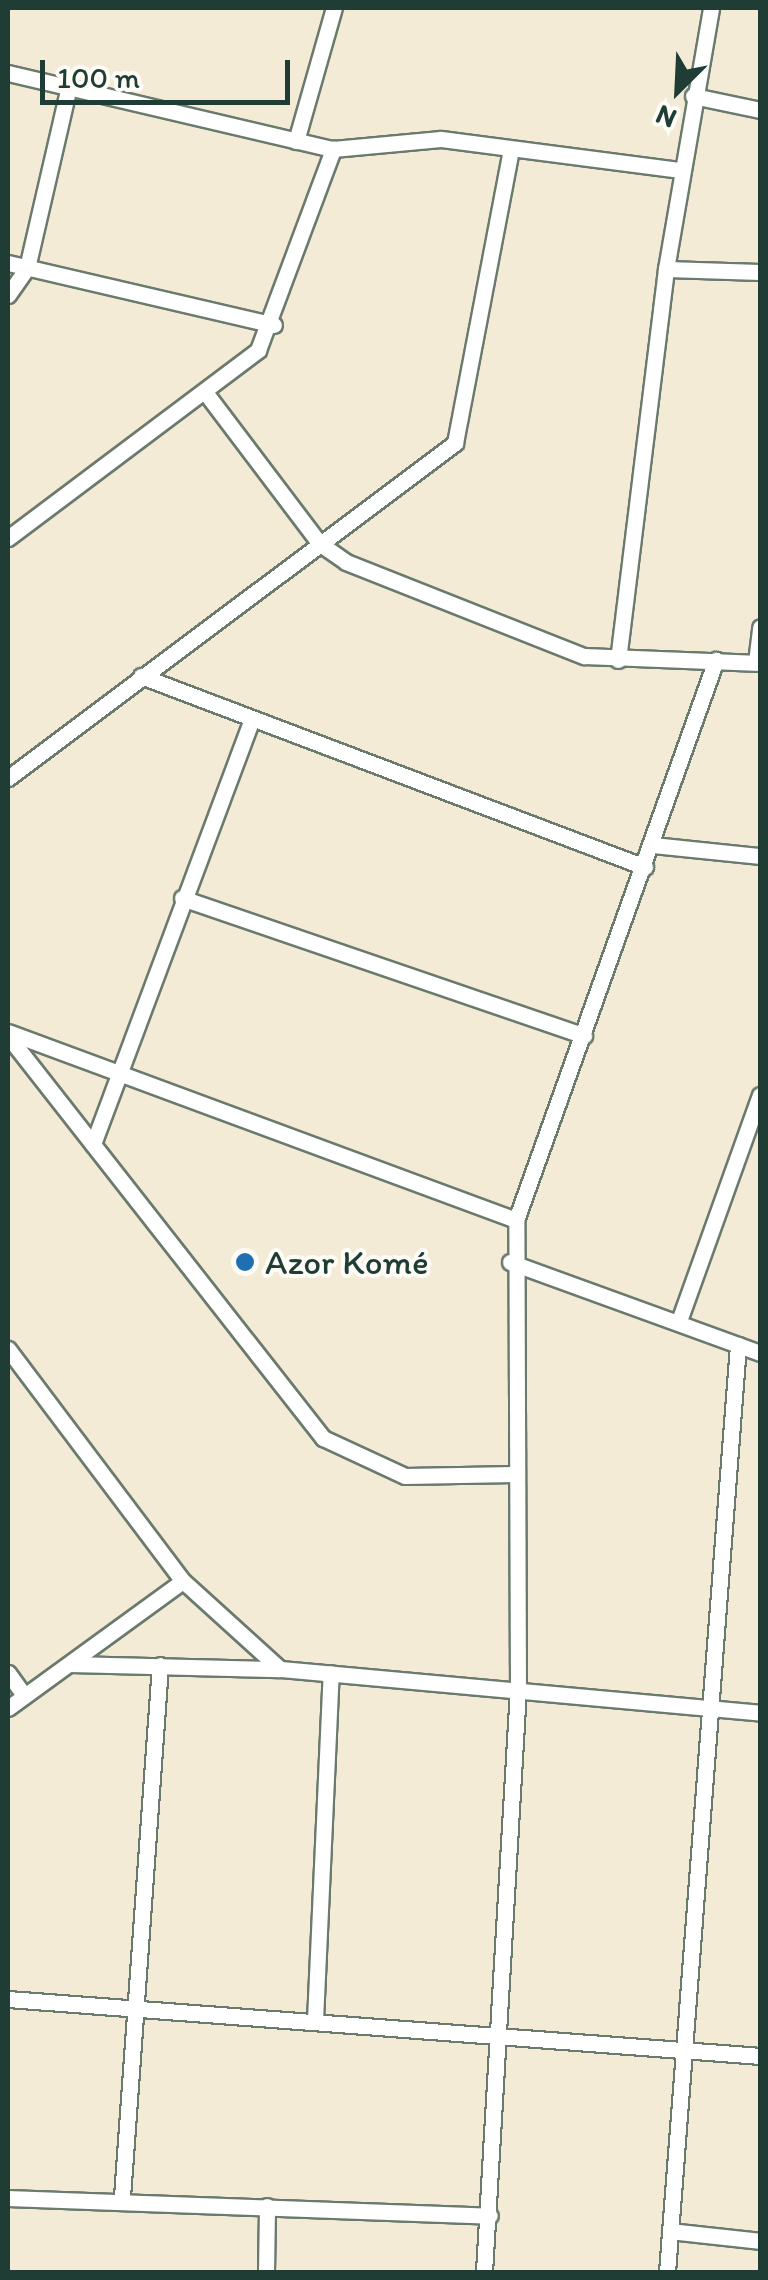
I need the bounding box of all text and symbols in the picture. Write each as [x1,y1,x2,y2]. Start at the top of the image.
scale bar [45,40,295,102]
north arrow [628,40,728,140]
text: 100 m [57,59,140,96]
text: N [650,98,681,137]
place label: Azor Komé [265,1241,429,1283]
marker: Azor Komé [234,1251,256,1273]

